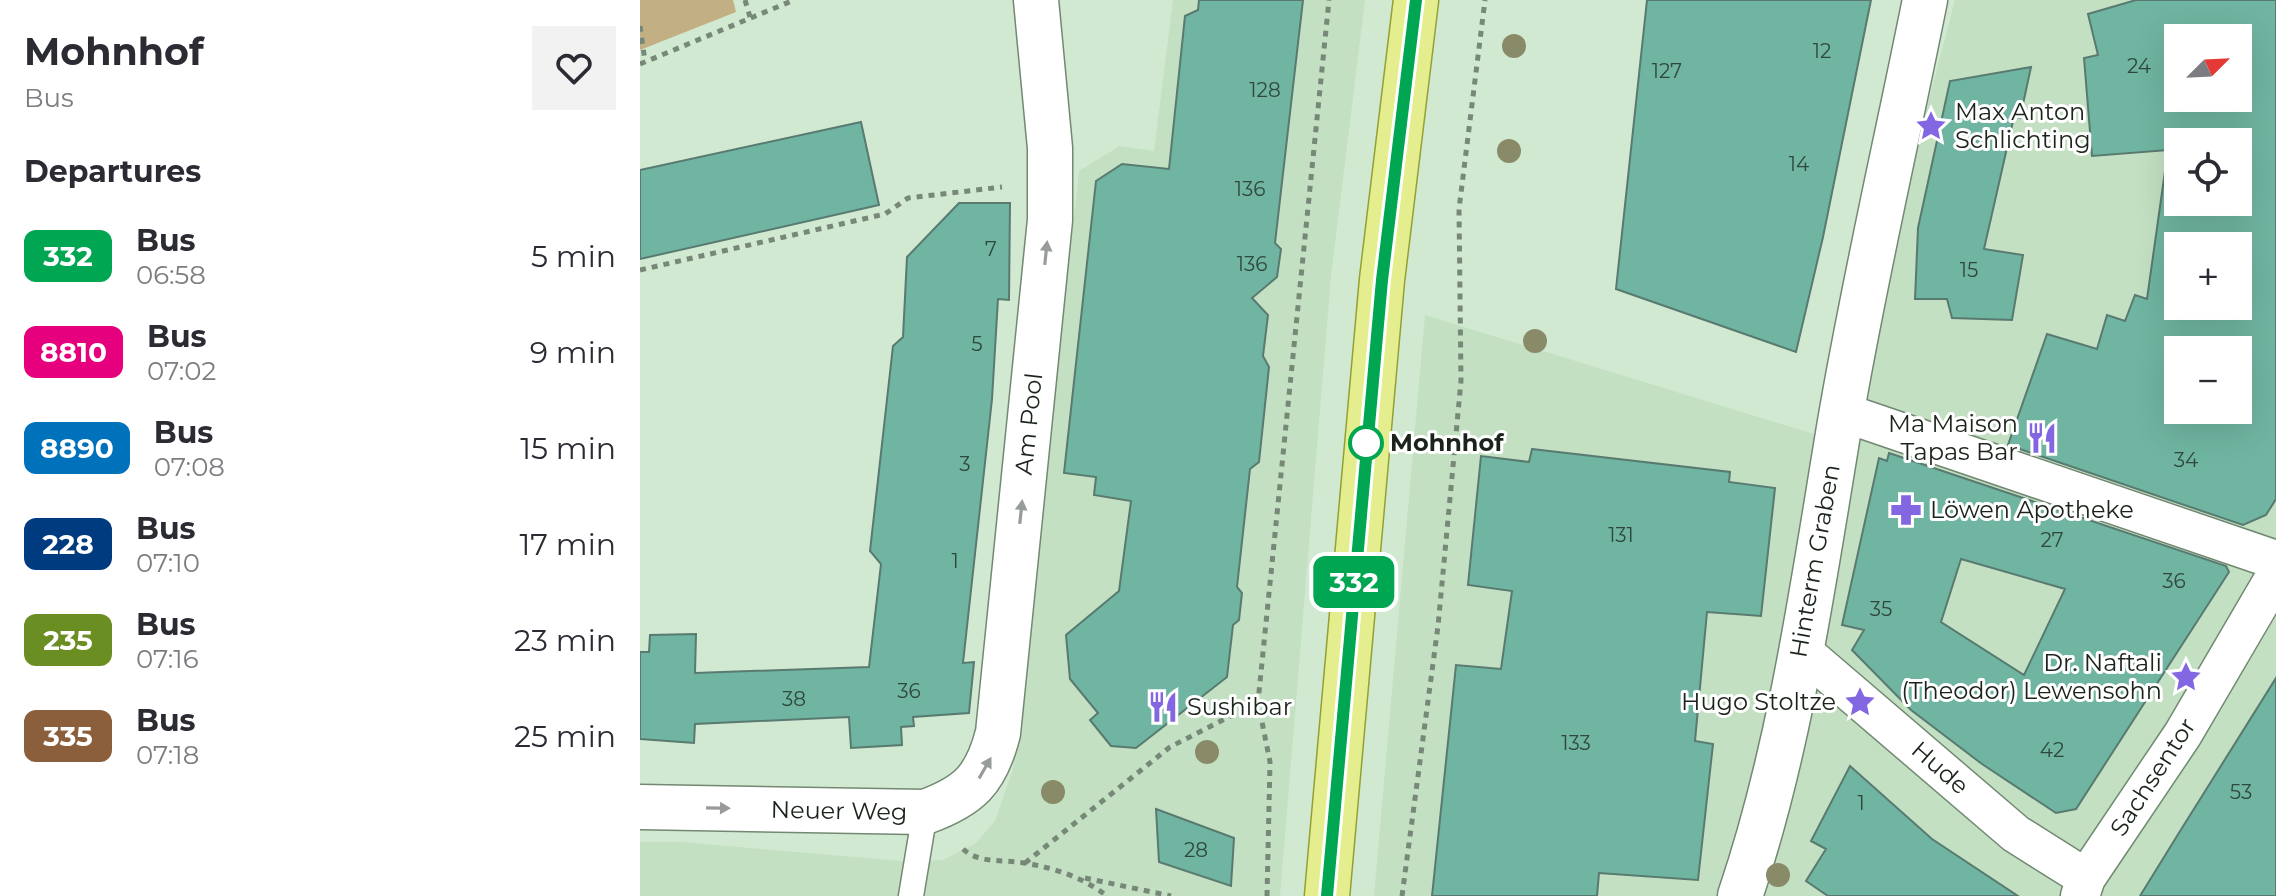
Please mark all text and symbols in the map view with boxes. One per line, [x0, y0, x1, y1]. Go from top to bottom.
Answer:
north arrow [2164, 24, 2252, 112]
map controls [2164, 24, 2252, 424]
button: heart [532, 26, 616, 110]
text: Mohnhof [24, 28, 204, 75]
house number: 12 [1813, 39, 1831, 63]
house number: 24 [2127, 54, 2151, 78]
house number: 127 [1652, 59, 1682, 83]
house number: 128 [1249, 78, 1281, 102]
text: Bus [24, 82, 74, 114]
place label: Max Anton Schlichting [1955, 97, 2091, 154]
place icon: Max Anton Schlichting [1914, 109, 1948, 143]
button: locate [2164, 128, 2252, 216]
house number: 14 [1789, 152, 1809, 176]
text: Departures [24, 153, 201, 190]
house number: 136 [1235, 177, 1265, 201]
text: Bus [136, 222, 196, 259]
button: + [2164, 232, 2252, 320]
house number: 7 [985, 237, 997, 261]
text: 5 min [531, 238, 616, 275]
text: 332 [43, 239, 93, 273]
one-way arrow [1040, 240, 1053, 265]
house number: 136 [1237, 252, 1267, 276]
house number: 15 [1960, 258, 1978, 282]
text: 06:58 [136, 259, 206, 291]
text: Bus [147, 318, 206, 355]
house number: 5 [971, 332, 983, 356]
text: 9 min [530, 334, 616, 371]
text: 8810 [40, 335, 107, 369]
button: − [2164, 336, 2252, 424]
text: 07:02 [147, 355, 216, 387]
street label: Am Pool [1009, 371, 1048, 476]
place label: Ma Maison Tapas Bar [1888, 409, 2018, 466]
text: Bus [154, 414, 213, 451]
restaurant icon: Ma Maison Tapas Bar [2025, 421, 2059, 455]
marker: Mohnhof [1349, 426, 1383, 460]
place label: Mohnhof [1390, 428, 1505, 457]
text: 15 min [520, 430, 616, 467]
text: 8890 [40, 431, 114, 465]
house number: 34 [2174, 448, 2198, 472]
text: 07:08 [154, 451, 225, 483]
house number: 3 [959, 452, 971, 476]
street label: Hinterm Graben [1783, 462, 1846, 660]
pharmacy icon: Löwen Apotheke [1889, 493, 1923, 527]
place label: Löwen Apotheke [1930, 495, 2134, 524]
one-way arrow [1014, 499, 1027, 524]
text: Bus [136, 510, 196, 547]
house number: 131 [1608, 523, 1634, 547]
text: 17 min [519, 526, 616, 563]
text: 228 [42, 527, 94, 561]
house number: 27 [2040, 528, 2064, 552]
text: 07:10 [136, 547, 200, 579]
house number: 1 [951, 549, 959, 573]
line badge: 332 [1308, 556, 1400, 608]
text: 332 [1329, 565, 1379, 599]
house number: 36 [2162, 569, 2186, 593]
house number: 35 [1870, 597, 1892, 621]
text: Bus [136, 606, 196, 643]
text: 23 min [514, 622, 616, 659]
text: 235 [43, 623, 93, 657]
text: 07:16 [136, 643, 199, 675]
place label: Dr. Naftali (Theodor) Lewensohn [1901, 648, 2162, 705]
place icon: Dr. Naftali (Theodor) Lewensohn [2169, 660, 2203, 694]
house number: 36 [897, 679, 921, 703]
place icon: Hugo Stoltze [1843, 685, 1877, 719]
house number: 38 [782, 687, 806, 711]
place label: Hugo Stoltze [1681, 687, 1836, 716]
restaurant icon: Sushibar [1146, 690, 1180, 724]
place label: Sushibar [1187, 692, 1292, 721]
text: Bus [136, 702, 196, 739]
street label: Sachsentor [2104, 712, 2201, 841]
text: 25 min [514, 718, 616, 755]
text: 335 [43, 719, 93, 753]
house number: 133 [1561, 731, 1591, 755]
street label: Hude [1906, 735, 1975, 800]
house number: 42 [2040, 738, 2064, 762]
text: 07:18 [136, 739, 199, 771]
one-way arrow [978, 757, 992, 779]
house number: 53 [2230, 780, 2252, 804]
house number: 1 [1857, 791, 1865, 815]
street label: Neuer Weg [770, 795, 908, 826]
one-way arrow [706, 802, 731, 815]
house number: 28 [1184, 838, 1208, 862]

